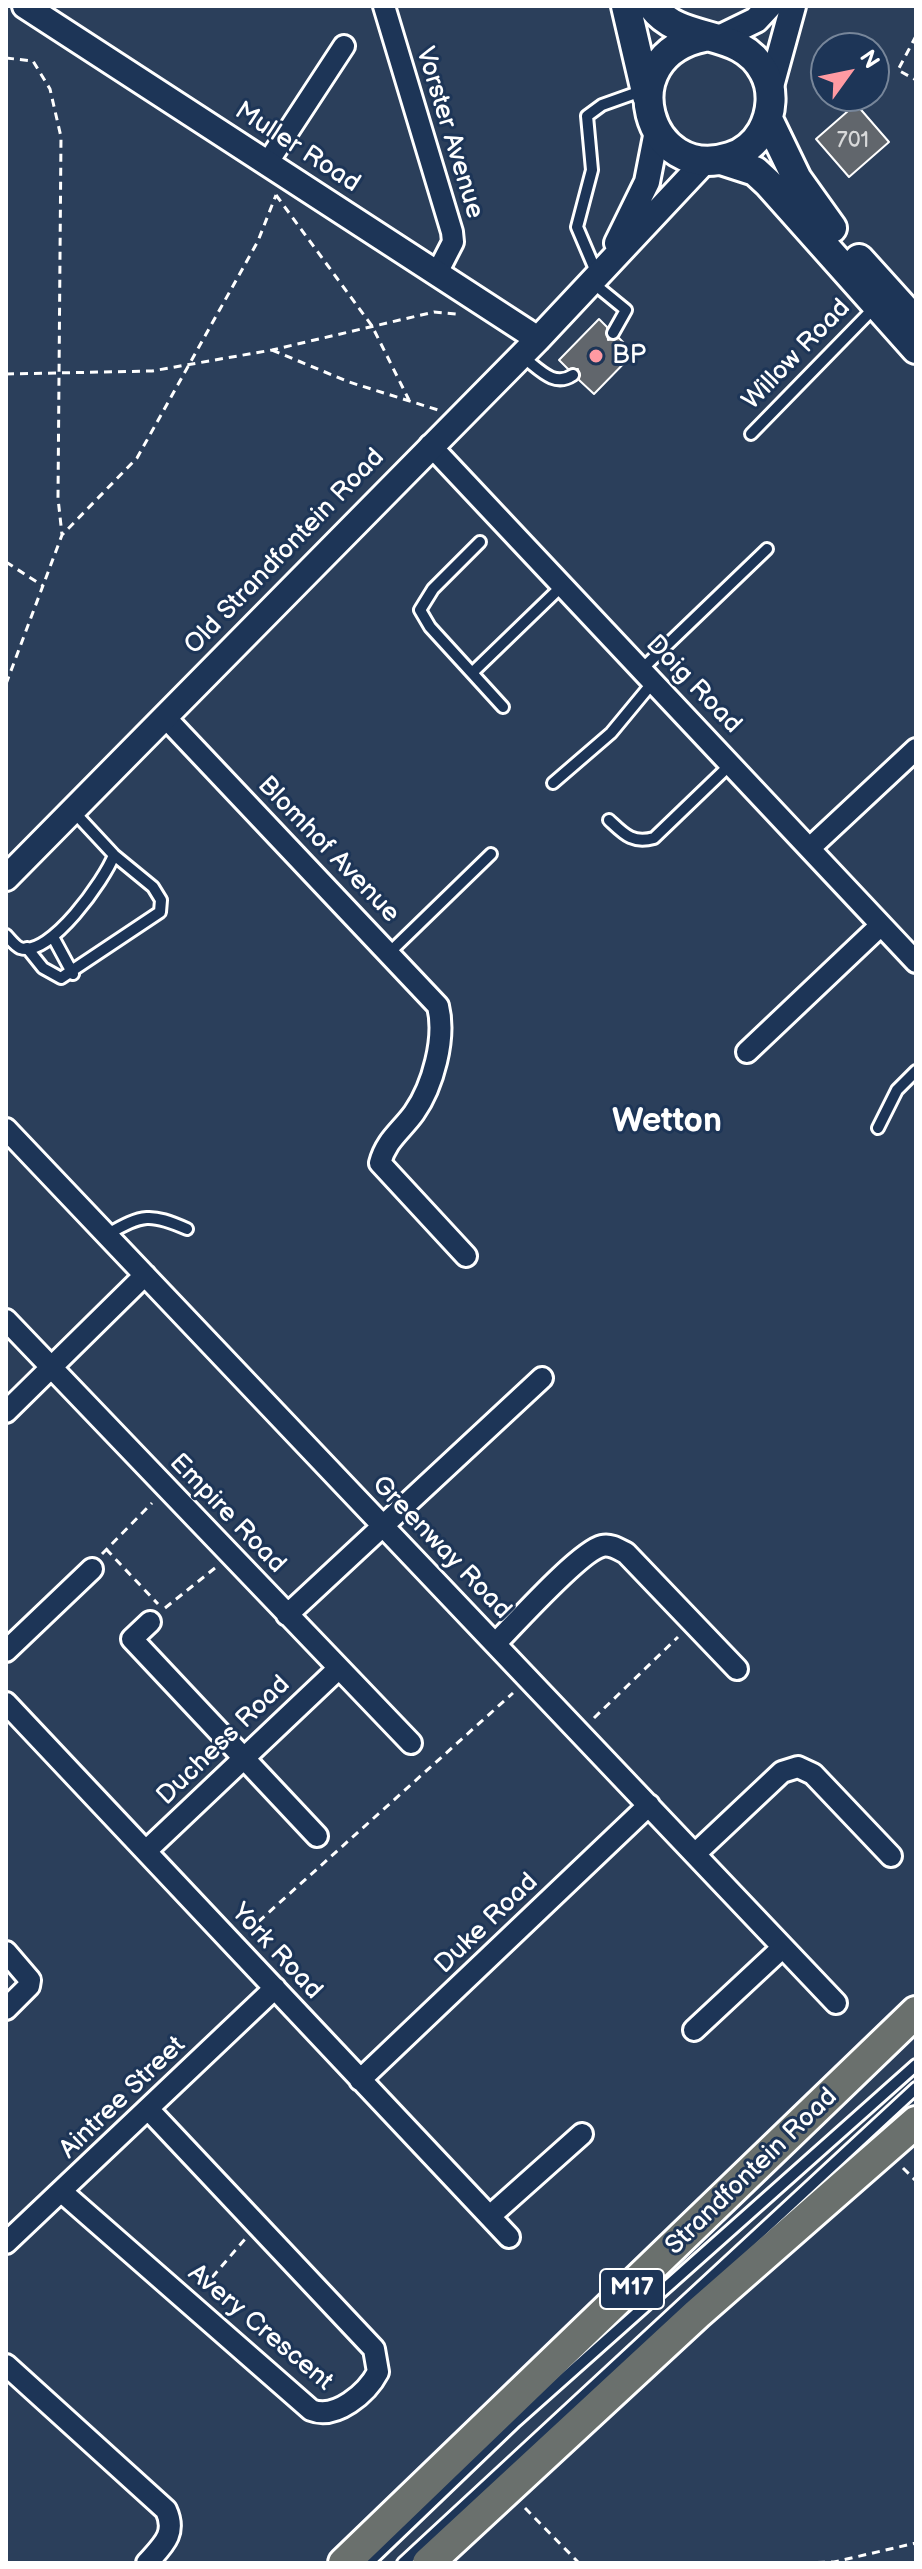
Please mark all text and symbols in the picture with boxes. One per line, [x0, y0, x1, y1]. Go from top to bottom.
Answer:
north arrow [810, 32, 890, 112]
street label: Vorster Avenue [408, 44, 490, 222]
text: N [853, 45, 885, 74]
street label: Muller Road [229, 96, 365, 200]
house number: 701 [837, 128, 869, 154]
street label: Willow Road [736, 293, 858, 417]
place label: BP [612, 340, 646, 372]
marker: BP [587, 347, 605, 365]
street label: Old Strandfontein Road [179, 443, 391, 661]
street label: Doig Road [639, 629, 747, 741]
street label: Blomhof Avenue [250, 770, 406, 930]
district label: Wetton [612, 1102, 722, 1142]
street label: Empire Road [162, 1448, 292, 1580]
street label: Greenway Road [365, 1470, 517, 1626]
street label: Duchess Road [151, 1670, 297, 1812]
street label: Duke Road [429, 1867, 545, 1981]
street label: York Road [224, 1898, 328, 2006]
street label: Aintree Street [54, 2030, 192, 2166]
street label: Strandfontein Road [660, 2082, 844, 2262]
street label: Avery Crescent [181, 2258, 339, 2398]
road number: M17 [600, 2269, 664, 2309]

